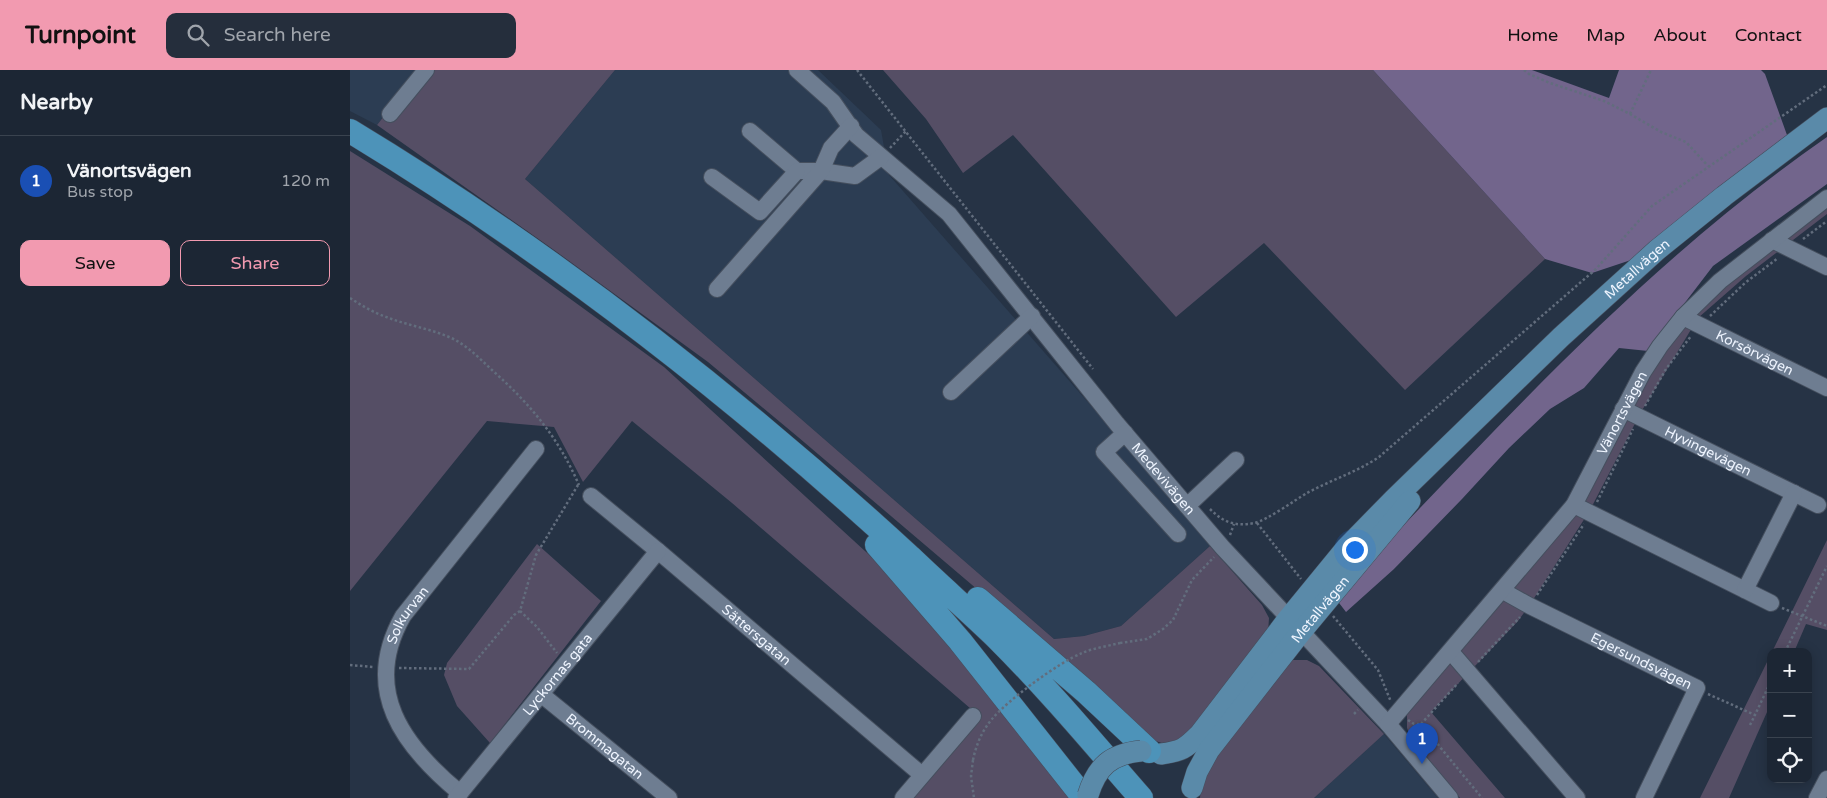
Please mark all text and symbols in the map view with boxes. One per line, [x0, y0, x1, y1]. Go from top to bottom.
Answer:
search box [166, 13, 516, 58]
text: Turnpoint [25, 21, 136, 50]
icon: search [184, 21, 212, 49]
text: Search here [224, 24, 331, 46]
text: Home [1507, 24, 1558, 46]
text: Map [1586, 24, 1625, 46]
text: About [1653, 24, 1707, 46]
text: Contact [1735, 24, 1802, 46]
text: Nearby [20, 90, 93, 115]
text: Vänortsvägen [67, 160, 191, 182]
text: 1 [31, 171, 41, 191]
text: 120 m [281, 171, 330, 191]
text: Bus stop [67, 182, 133, 202]
street label: Metallvägen [1601, 235, 1673, 303]
button: Save [20, 240, 170, 286]
button: Share [180, 240, 330, 286]
street label: Korsörvägen [1713, 327, 1796, 379]
street label: Vänortsvägen [1594, 369, 1651, 458]
street label: Hyvingevägen [1662, 423, 1754, 480]
street label: Medevivägen [1128, 439, 1199, 518]
your location [1342, 537, 1368, 563]
street label: Metallvägen [1288, 573, 1353, 647]
street label: Solkurvan [383, 583, 432, 646]
street label: Sättersgatan [718, 601, 794, 669]
street label: Egersundsvägen [1588, 629, 1695, 693]
street label: Lyckornas gata [519, 630, 596, 719]
map controls [1767, 648, 1812, 783]
button: + [1767, 648, 1812, 693]
button: − [1767, 693, 1812, 738]
street label: Brommagatan [562, 710, 647, 783]
pin: 1 [1406, 723, 1438, 764]
button: locate [1767, 738, 1812, 783]

